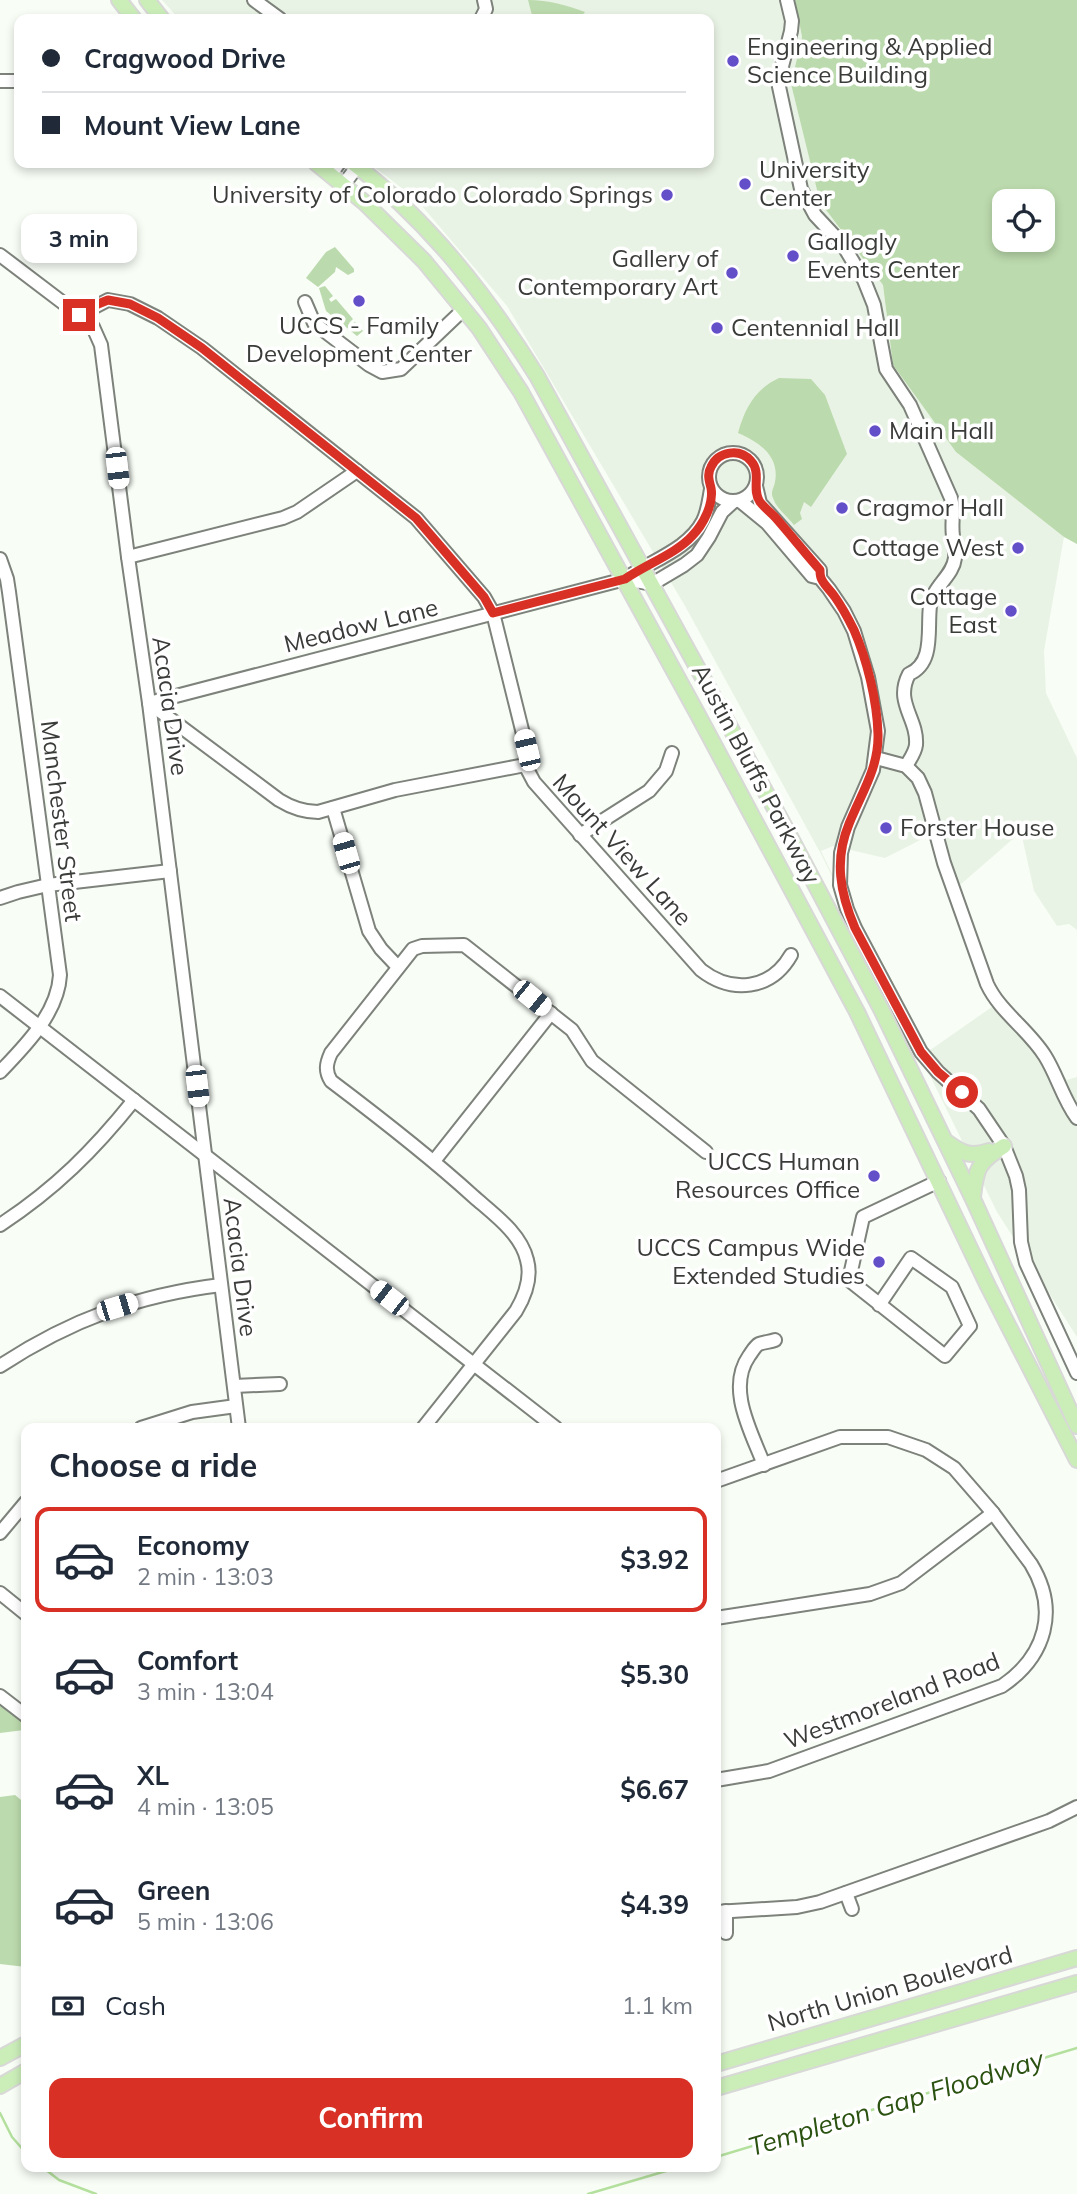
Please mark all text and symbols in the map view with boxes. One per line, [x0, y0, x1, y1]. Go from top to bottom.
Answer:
place label: Engineering & Applied Science Building [747, 31, 992, 89]
text: Cragwood Drive [84, 42, 286, 75]
marker: Engineering & Applied Science Building [725, 53, 741, 69]
text: Mount View Lane [84, 109, 300, 142]
place label: University Center [759, 154, 870, 212]
marker: University Center [737, 176, 753, 192]
place label: University of Colorado Colorado Springs [212, 179, 653, 209]
marker: University of Colorado Colorado Springs [659, 187, 675, 203]
map controls [992, 189, 1055, 252]
button: locate [992, 189, 1055, 252]
callout: 3 min [21, 214, 137, 262]
text: 3 min [49, 224, 109, 253]
place label: Gallogly Events Center [807, 226, 960, 284]
place label: Gallery of Contemporary Art [517, 243, 719, 301]
marker: Gallogly Events Center [785, 248, 801, 264]
marker: Gallery of Contemporary Art [724, 265, 740, 281]
marker: UCCS - Family Development Center [351, 293, 367, 309]
route end [63, 299, 95, 331]
place label: UCCS - Family Development Center [246, 310, 472, 368]
place label: Centennial Hall [731, 312, 899, 342]
marker: Centennial Hall [709, 320, 725, 336]
place label: Main Hall [889, 415, 994, 445]
marker: Main Hall [867, 423, 883, 439]
car [105, 446, 130, 490]
place label: Cragmor Hall [856, 492, 1004, 522]
marker: Cragmor Hall [834, 500, 850, 516]
place label: Cottage West [852, 532, 1004, 562]
marker: Cottage West [1010, 540, 1026, 556]
place label: Cottage East [909, 581, 997, 639]
street label: Meadow Lane [281, 591, 441, 659]
marker: Cottage East [1003, 603, 1019, 619]
street label: Acacia Drive [146, 634, 196, 777]
street label: Austin Bluffs Parkway [686, 658, 828, 889]
street label: Manchester Street [35, 719, 89, 923]
car [513, 727, 542, 773]
street label: Mount View Lane [547, 767, 699, 931]
place label: Forster House [900, 812, 1054, 842]
marker: Forster House [878, 820, 894, 836]
car [331, 830, 362, 876]
car [510, 977, 555, 1019]
car [185, 1064, 210, 1108]
route start [946, 1076, 978, 1108]
place label: UCCS Human Resources Office [675, 1146, 860, 1204]
marker: UCCS Human Resources Office [866, 1168, 882, 1184]
street label: Acacia Drive [218, 1196, 264, 1338]
place label: UCCS Campus Wide Extended Studies [636, 1232, 865, 1290]
marker: UCCS Campus Wide Extended Studies [871, 1254, 887, 1270]
car [366, 1277, 413, 1319]
car [94, 1291, 141, 1323]
text: Choose a ride [49, 1445, 257, 1485]
icon: car [53, 1528, 116, 1591]
text: Economy [137, 1529, 249, 1562]
text: $3.92 [620, 1543, 689, 1576]
text: 2 min · 13:03 [137, 1562, 274, 1591]
icon: car [53, 1643, 116, 1706]
text: Comfort [137, 1644, 238, 1677]
street label: Westmoreland Road [780, 1645, 1004, 1755]
text: $5.30 [620, 1658, 689, 1691]
text: 3 min · 13:04 [137, 1677, 274, 1706]
icon: car [53, 1758, 116, 1821]
text: XL [137, 1759, 169, 1792]
text: $6.67 [620, 1773, 689, 1806]
text: 4 min · 13:05 [137, 1792, 274, 1821]
icon: car [53, 1873, 116, 1936]
text: Green [137, 1874, 210, 1907]
text: $4.39 [620, 1888, 689, 1921]
text: 5 min · 13:06 [137, 1907, 274, 1936]
street label: North Union Boulevard [764, 1939, 1016, 2037]
icon: cash [49, 1987, 87, 2025]
text: Cash [105, 1989, 166, 2022]
text: 1.1 km [622, 1991, 693, 2020]
water label: Templeton Gap Floodway [744, 2041, 1049, 2163]
button: Confirm [49, 2078, 693, 2158]

